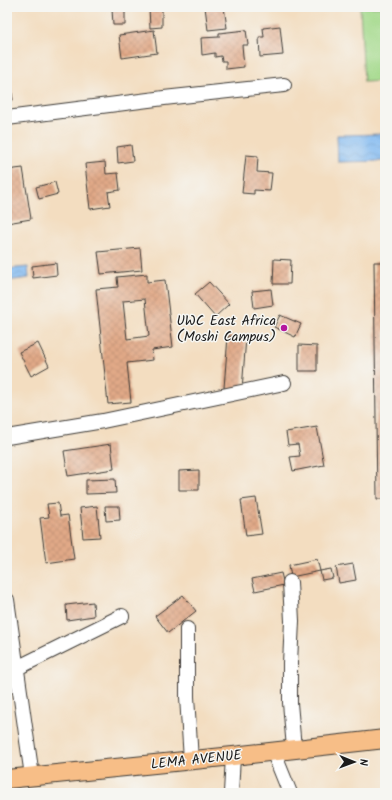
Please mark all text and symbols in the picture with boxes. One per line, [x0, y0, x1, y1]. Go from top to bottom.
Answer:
place label: UWC East Africa (Moshi Campus) [176, 310, 276, 348]
marker: UWC East Africa (Moshi Campus) [279, 323, 289, 333]
north arrow [334, 742, 374, 782]
street label: LEMA AVENUE [150, 744, 243, 776]
text: N [354, 759, 372, 766]

